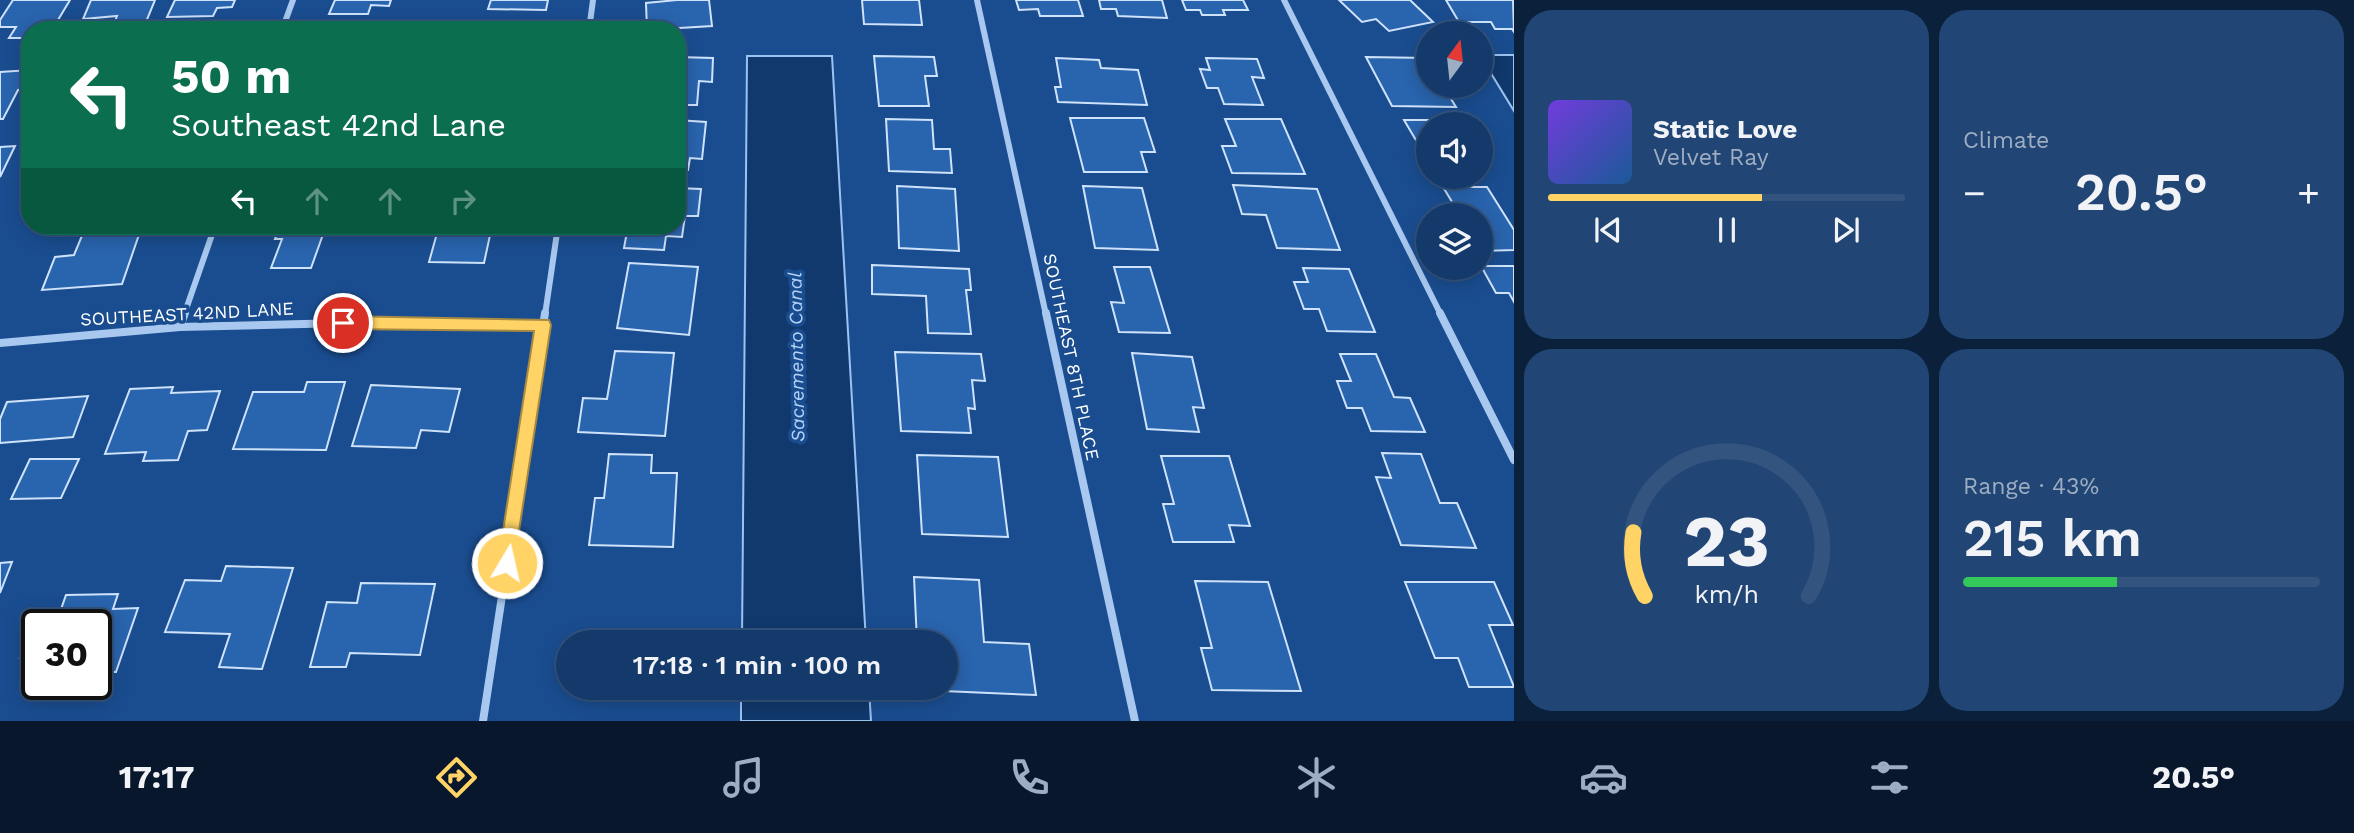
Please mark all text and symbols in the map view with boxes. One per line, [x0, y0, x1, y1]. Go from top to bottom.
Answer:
north arrow [1416, 21, 1493, 98]
map controls [1416, 21, 1493, 280]
text: 50 m [171, 47, 291, 105]
icon: left [56, 49, 147, 140]
text: Southeast 42nd Lane [171, 106, 506, 144]
button: sound [1416, 112, 1493, 189]
text: Static Love [1653, 114, 1797, 144]
text: Climate [1963, 127, 2049, 154]
text: Velvet Ray [1653, 144, 1769, 171]
text: 20.5° [2075, 162, 2208, 223]
text: − [1963, 171, 1986, 215]
text: + [2297, 171, 2320, 215]
icon: left [225, 182, 263, 220]
icon: ahead [298, 182, 336, 220]
icon: ahead [371, 182, 409, 220]
icon: right [444, 182, 482, 220]
button: layers [1416, 203, 1493, 280]
icon: previous [1589, 211, 1627, 249]
icon: pause [1708, 211, 1746, 249]
icon: next [1827, 211, 1865, 249]
street label: SOUTHEAST 8TH PLACE [1039, 252, 1104, 462]
water label: Sacremento Canal [784, 271, 809, 442]
pin [313, 293, 373, 353]
street label: SOUTHEAST 42ND LANE [80, 297, 294, 330]
icon: arrive [324, 304, 362, 342]
text: Range · 43% [1963, 473, 2099, 500]
text: 23 [1683, 498, 1770, 584]
text: 215 km [1963, 508, 2142, 569]
position arrow [470, 526, 544, 600]
text: km/h [1694, 580, 1759, 609]
speed limit sign: 30 [21, 609, 112, 700]
text: 17:18 · 1 min · 100 m [633, 650, 881, 680]
icon: directions [432, 753, 481, 802]
icon: music [719, 753, 768, 802]
icon: phone [1005, 753, 1054, 802]
icon: climate [1292, 753, 1341, 802]
icon: car [1579, 753, 1628, 802]
icon: filters [1865, 753, 1914, 802]
text: 17:17 [119, 758, 194, 796]
text: 20.5° [2152, 758, 2235, 796]

